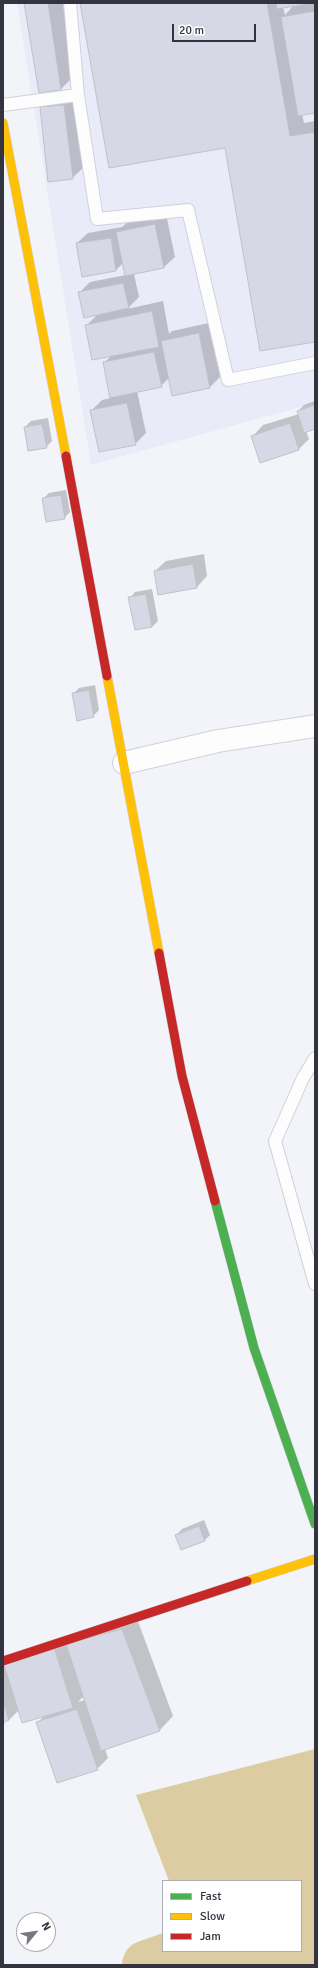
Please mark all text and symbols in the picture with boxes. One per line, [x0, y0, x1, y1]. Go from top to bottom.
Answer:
scale bar [174, 16, 258, 42]
text: 20 m [179, 23, 204, 38]
legend [162, 1880, 302, 1952]
text: Fast [200, 1889, 221, 1904]
text: Slow [200, 1909, 225, 1924]
north arrow [16, 1912, 56, 1952]
text: N [39, 1920, 54, 1933]
text: Jam [200, 1929, 221, 1944]

